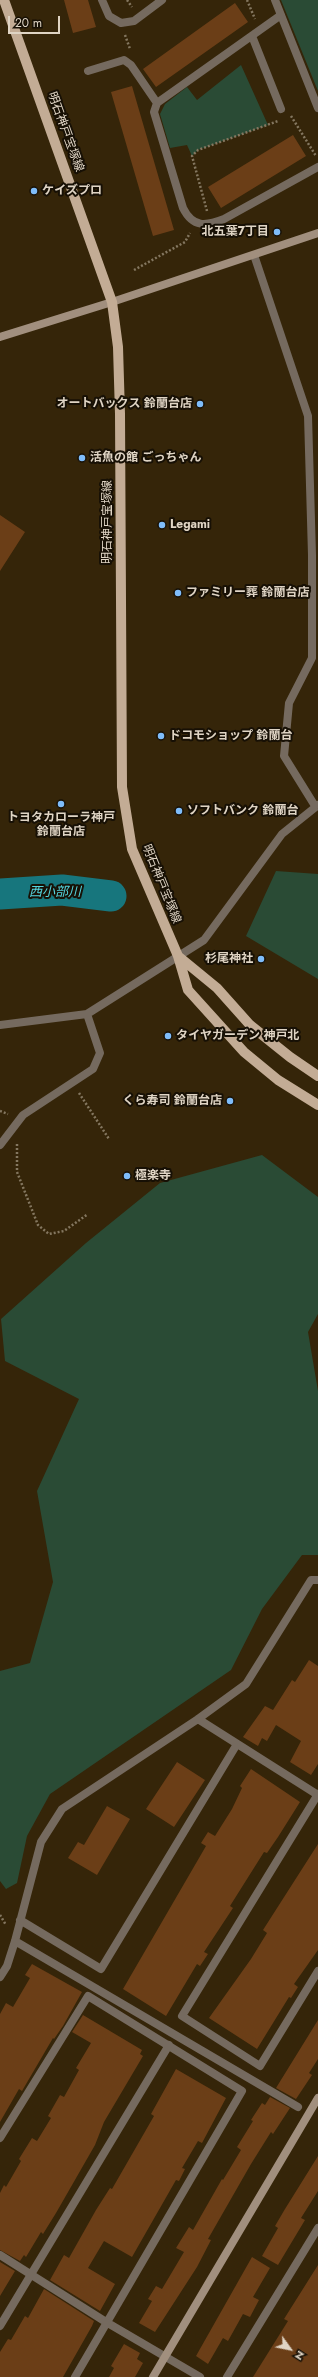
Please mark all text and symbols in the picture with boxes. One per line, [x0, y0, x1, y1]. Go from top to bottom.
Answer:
scale bar [10, 8, 62, 34]
text: 20 m [15, 14, 42, 32]
street label: 明石神戸宝塚線 [44, 90, 86, 174]
place label: ケイズプロ [42, 184, 102, 198]
marker: ケイズプロ [29, 186, 39, 196]
place label: 北五葉7丁目 [202, 225, 269, 239]
marker: 北五葉7丁目 [272, 227, 282, 237]
place label: オートバックス 鈴蘭台店 [56, 397, 192, 411]
marker: オートバックス 鈴蘭台店 [195, 399, 205, 409]
place label: 活魚の館 ごっちゃん [90, 451, 202, 465]
marker: 活魚の館 ごっちゃん [77, 453, 87, 463]
street label: 明石神戸宝塚線 [101, 480, 115, 564]
place label: Legami [170, 518, 210, 532]
marker: Legami [157, 520, 167, 530]
place label: ファミリー葬 鈴蘭台店 [186, 586, 310, 600]
marker: ファミリー葬 鈴蘭台店 [173, 588, 183, 598]
place label: ドコモショップ 鈴蘭台 [169, 729, 293, 743]
marker: ドコモショップ 鈴蘭台 [156, 731, 166, 741]
marker: トヨタカローラ神戸 鈴蘭台店 [56, 799, 66, 809]
place label: ソフトバンク 鈴蘭台 [187, 804, 299, 818]
marker: ソフトバンク 鈴蘭台 [174, 806, 184, 816]
place label: トヨタカローラ神戸 鈴蘭台店 [7, 811, 115, 839]
street label: 明石神戸宝塚線 [139, 842, 183, 926]
water label: 西小部川 [29, 885, 81, 901]
place label: 杉尾神社 [205, 952, 253, 966]
marker: 杉尾神社 [256, 954, 266, 964]
place label: タイヤガーデン 神戸北 [176, 1029, 300, 1043]
marker: タイヤガーデン 神戸北 [163, 1031, 173, 1041]
place label: くら寿司 鈴蘭台店 [122, 1094, 222, 1108]
marker: くら寿司 鈴蘭台店 [225, 1096, 235, 1106]
place label: 極楽寺 [135, 1169, 171, 1183]
marker: 極楽寺 [122, 1171, 132, 1181]
north arrow [270, 2329, 310, 2369]
text: N [291, 2348, 309, 2364]

